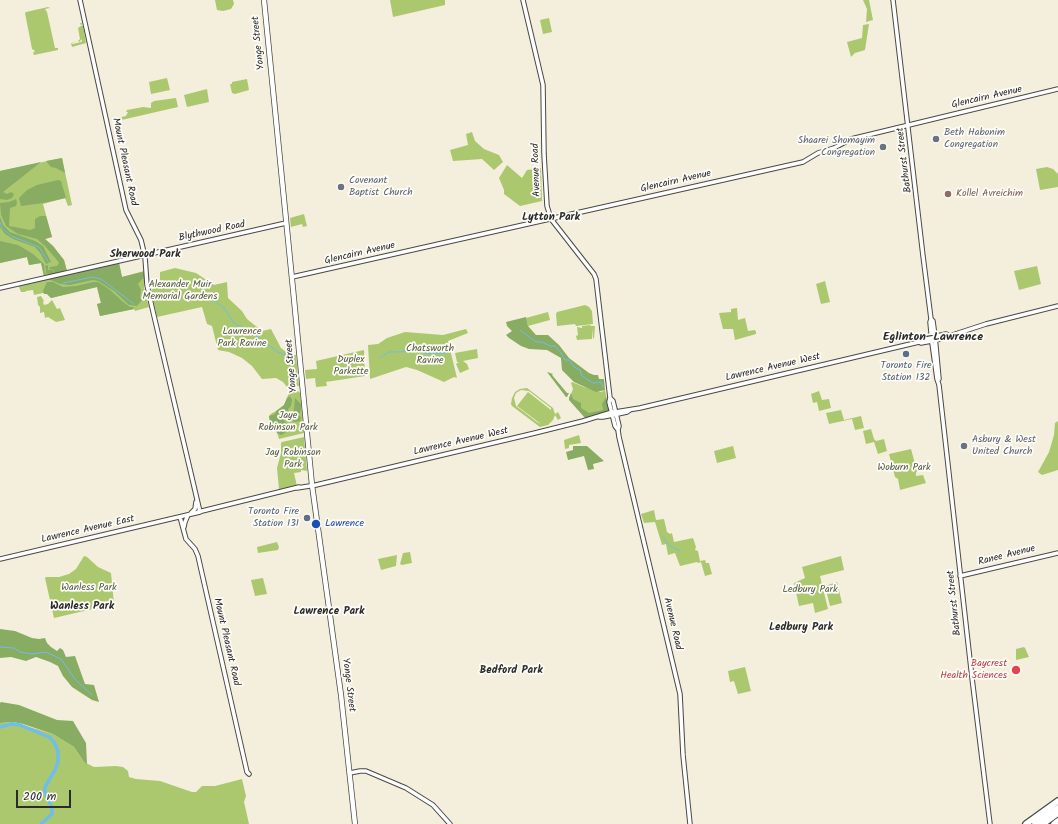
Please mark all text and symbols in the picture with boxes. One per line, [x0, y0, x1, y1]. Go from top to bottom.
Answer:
street label: Yonge Street [250, 15, 268, 71]
street label: Glencairn Avenue [951, 84, 1023, 112]
street label: Mount Pleasant Road [109, 117, 139, 207]
street label: Bathurst Street [895, 127, 915, 193]
place label: Beth Habonim Congregation [944, 127, 1005, 150]
marker: Beth Habonim Congregation [931, 134, 941, 144]
place label: Shaarei Shomayim Congregation [798, 135, 875, 158]
marker: Shaarei Shomayim Congregation [878, 142, 888, 152]
street label: Avenue Road [530, 143, 544, 197]
street label: Glencairn Avenue [640, 168, 712, 196]
place label: Covenant Baptist Church [349, 175, 413, 198]
marker: Covenant Baptist Church [336, 182, 346, 192]
place label: Kollel Avreichim [956, 188, 1023, 200]
marker: Kollel Avreichim [943, 189, 953, 199]
district label: Lytton Park [522, 211, 580, 225]
street label: Blythwood Road [178, 219, 246, 245]
street label: Glencairn Avenue [324, 240, 396, 268]
district label: Sherwood Park [110, 248, 180, 262]
park label: Alexander Muir Memorial Gardens [143, 279, 217, 302]
park label: Lawrence Park Ravine [217, 326, 267, 350]
district label: Eglinton–Lawrence [883, 331, 983, 345]
street label: Yonge Street [284, 338, 300, 394]
park label: Chatsworth Ravine [406, 343, 454, 366]
marker: Toronto Fire Station 132 [901, 349, 911, 359]
street label: Lawrence Avenue West [724, 351, 822, 385]
park label: Duplex Parkette [334, 354, 368, 378]
place label: Toronto Fire Station 132 [881, 360, 931, 384]
park label: Jaye Robinson Park [258, 410, 318, 434]
street label: Lawrence Avenue West [412, 425, 510, 459]
place label: Asbury & West United Church [972, 434, 1036, 458]
marker: Asbury & West United Church [959, 441, 969, 451]
park label: Jay Robinson Park [265, 447, 321, 470]
park label: Woburn Park [877, 462, 931, 474]
place label: Toronto Fire Station 131 [248, 506, 299, 530]
street label: Lawrence Avenue East [40, 513, 136, 547]
marker: Toronto Fire Station 131 [302, 513, 312, 523]
marker: Lawrence [310, 518, 322, 530]
place label: Lawrence [325, 518, 364, 530]
street label: Ranee Avenue [977, 543, 1037, 569]
street label: Bathurst Street [946, 570, 964, 636]
park label: Wanless Park [61, 582, 117, 594]
park label: Ledbury Park [782, 584, 838, 596]
street label: Mount Pleasant Road [210, 597, 242, 687]
street label: Avenue Road [660, 597, 684, 651]
district label: Wanless Park [50, 600, 114, 614]
district label: Lawrence Park [294, 605, 364, 619]
district label: Ledbury Park [769, 621, 833, 635]
street label: Yonge Street [339, 657, 357, 713]
place label: Baycrest Health Sciences [940, 658, 1007, 682]
district label: Bedford Park [479, 664, 543, 678]
marker: Baycrest Health Sciences [1010, 664, 1022, 676]
scale bar [18, 782, 73, 808]
text: 200 m [23, 787, 56, 806]

